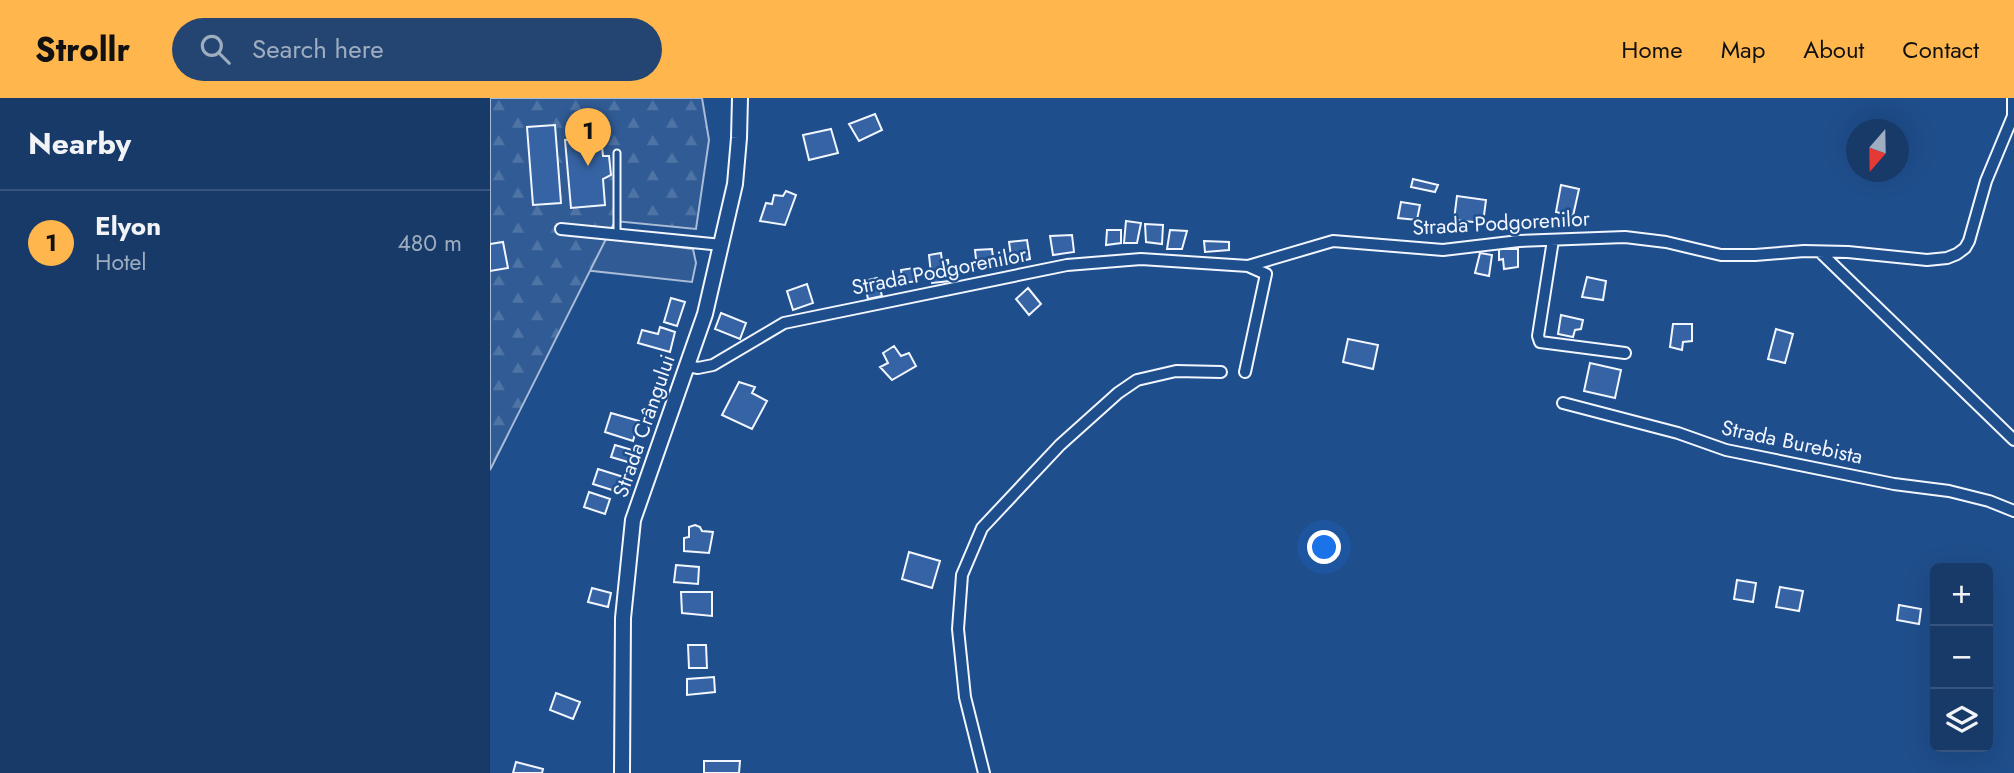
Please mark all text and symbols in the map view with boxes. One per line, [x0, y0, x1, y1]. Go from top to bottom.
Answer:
search box [172, 18, 662, 81]
text: Strollr [35, 26, 130, 73]
icon: search [196, 30, 234, 68]
text: Search here [252, 30, 384, 68]
text: Home [1621, 32, 1683, 67]
text: Map [1721, 32, 1765, 67]
text: About [1803, 32, 1864, 67]
text: Contact [1902, 32, 1979, 67]
pin: 1 [565, 108, 611, 166]
north arrow [1846, 119, 1909, 182]
text: Nearby [28, 122, 131, 165]
street label: Strada Podgorenilor [1412, 203, 1591, 243]
text: Elyon [95, 207, 161, 245]
text: 1 [45, 226, 57, 260]
text: 480 m [397, 226, 462, 260]
street label: Strada Podgorenilor [849, 239, 1030, 303]
text: Hotel [95, 245, 147, 279]
street label: Strada Crângului [606, 351, 682, 501]
street label: Strada Burebista [1719, 412, 1865, 472]
your location [1307, 530, 1341, 564]
map controls [1930, 563, 1993, 752]
button: + [1930, 563, 1993, 626]
button: − [1930, 626, 1993, 689]
button: layers [1930, 689, 1993, 752]

